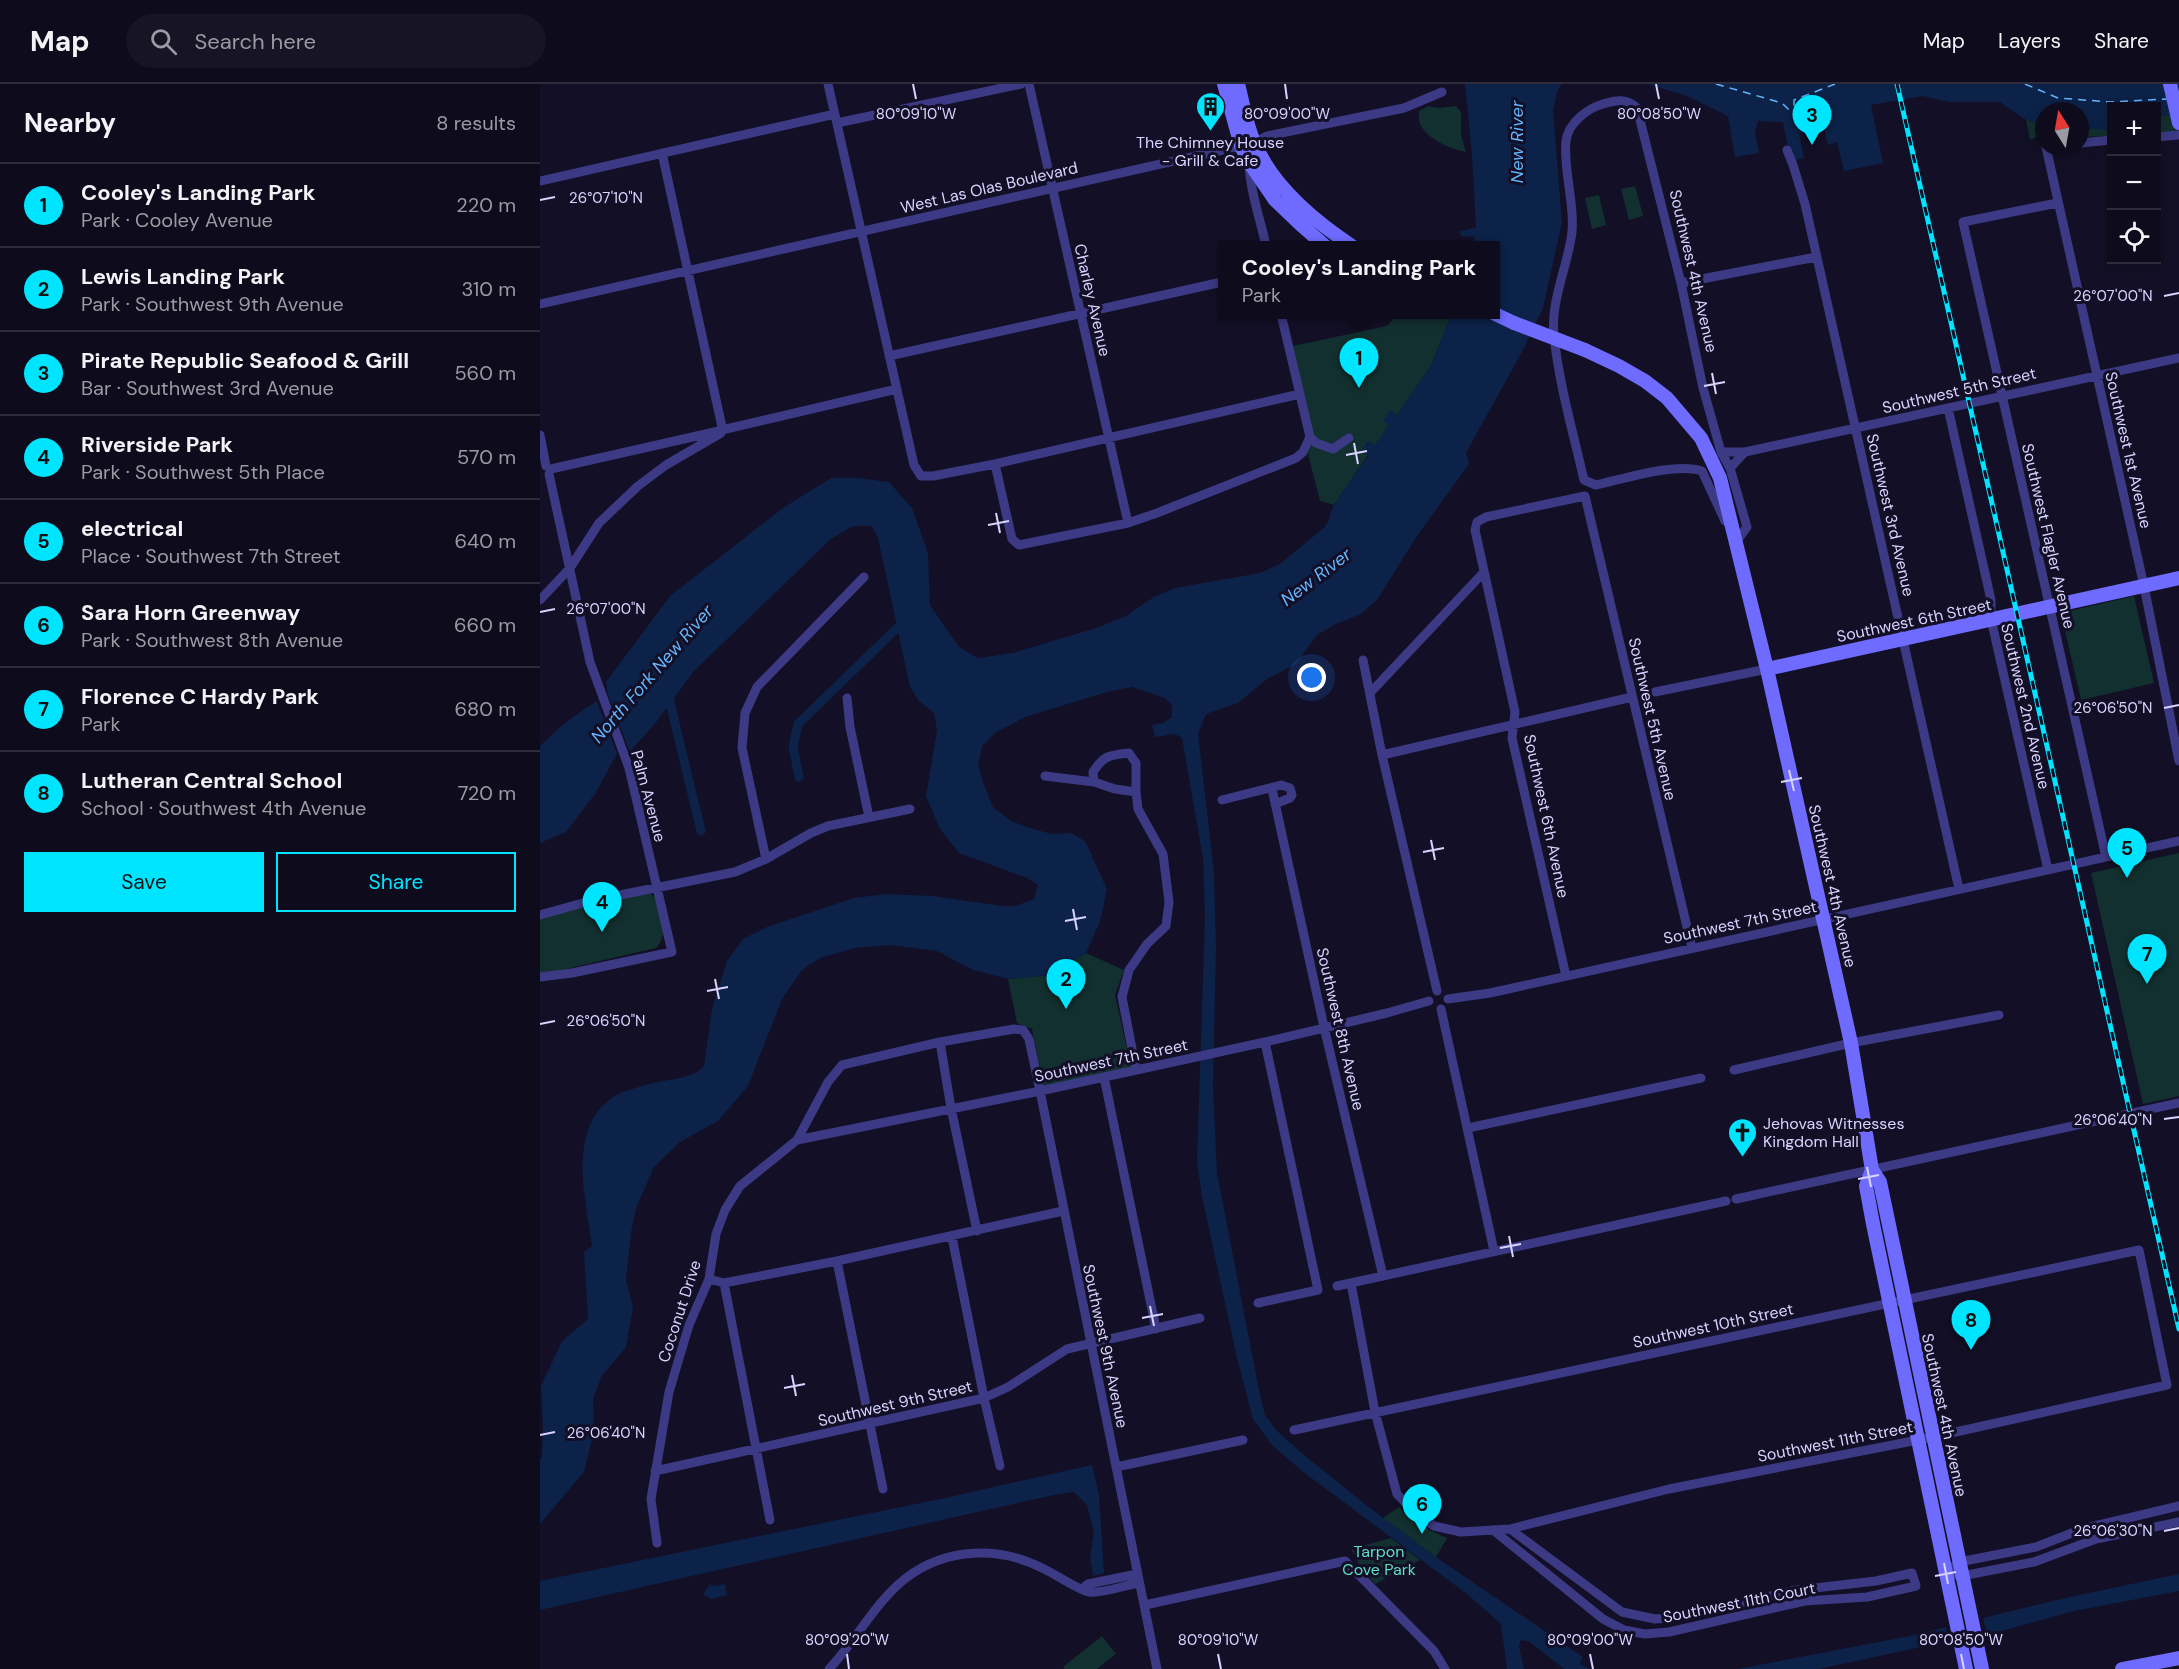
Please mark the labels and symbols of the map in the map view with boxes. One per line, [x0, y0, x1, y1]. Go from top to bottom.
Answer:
building icon: The Chimney House - Grill & Cafe [1194, 91, 1226, 133]
pin: 3 [1792, 95, 1832, 145]
water label: New River [1505, 99, 1529, 183]
north arrow [2035, 102, 2089, 156]
text: 80°09'10"W [876, 104, 957, 124]
text: 80°09'00"W [1244, 104, 1330, 124]
text: 80°08'50"W [1617, 104, 1702, 124]
place label: The Chimney House - Grill & Cafe [1136, 132, 1284, 171]
street label: West Las Olas Boulevard [898, 157, 1080, 218]
text: 26°07'10"N [569, 188, 643, 208]
street label: Southwest 4th Avenue [1665, 188, 1722, 355]
street label: Charley Avenue [1069, 242, 1116, 359]
text: 26°07'00"N [2073, 286, 2153, 306]
pin: 1 [1340, 338, 1378, 388]
street label: Southwest 5th Street [1880, 363, 2038, 418]
street label: Southwest 1st Avenue [2100, 370, 2157, 531]
street label: Southwest 3rd Avenue [1862, 432, 1919, 599]
street label: Southwest Flagler Avenue [2017, 441, 2080, 631]
water label: New River [1276, 542, 1357, 611]
street label: Southwest 6th Street [1835, 594, 1993, 647]
text: 26°07'00"N [566, 599, 646, 619]
water label: North Fork New River [585, 599, 720, 748]
street label: Southwest 2nd Avenue [1996, 621, 2055, 791]
street label: Southwest 5th Avenue [1624, 636, 1681, 803]
your location [1297, 663, 1326, 692]
text: 26°06'50"N [2074, 698, 2152, 718]
street label: Southwest 6th Avenue [1519, 732, 1574, 900]
street label: Palm Avenue [626, 748, 671, 844]
street label: Southwest 4th Avenue [1804, 803, 1861, 970]
pin: 5 [2108, 828, 2146, 878]
pin: 4 [582, 882, 622, 932]
street label: Southwest 7th Street [1662, 896, 1819, 949]
pin: 7 [2128, 934, 2166, 984]
street label: Southwest 8th Avenue [1312, 946, 1369, 1113]
pin: 2 [1046, 960, 1086, 1009]
text: 26°06'50"N [567, 1011, 645, 1031]
street label: Southwest 7th Street [1033, 1034, 1190, 1087]
text: 26°06'40"N [2074, 1110, 2152, 1130]
place label: Jehovas Witnesses Kingdom Hall [1763, 1113, 1904, 1152]
church icon: Jehovas Witnesses Kingdom Hall [1726, 1116, 1758, 1158]
street label: Coconut Drive [653, 1257, 706, 1365]
street label: Southwest 9th Avenue [1078, 1262, 1133, 1430]
street label: Southwest 10th Street [1631, 1298, 1795, 1353]
pin: 8 [1952, 1300, 1990, 1350]
street label: Southwest 4th Avenue [1917, 1332, 1972, 1499]
street label: Southwest 9th Street [816, 1376, 974, 1431]
street label: Southwest 11th Street [1756, 1416, 1914, 1467]
text: 26°06'40"N [567, 1423, 645, 1443]
pin: 6 [1402, 1484, 1442, 1534]
text: 26°06'30"N [2073, 1521, 2153, 1541]
park label: Tarpon Cove Park [1342, 1541, 1416, 1580]
street label: Southwest 11th Court [1661, 1577, 1817, 1628]
text: 80°09'20"W [805, 1630, 890, 1650]
text: 80°09'10"W [1178, 1630, 1259, 1650]
text: 80°09'00"W [1547, 1630, 1633, 1650]
text: 80°08'50"W [1919, 1630, 2004, 1650]

